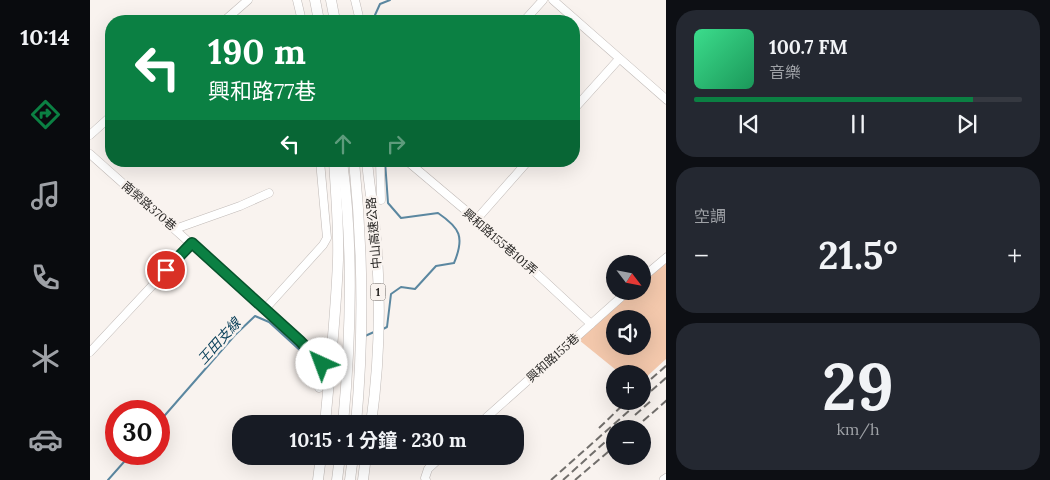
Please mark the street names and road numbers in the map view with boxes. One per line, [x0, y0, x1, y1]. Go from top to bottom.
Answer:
street label: 南榮路370巷 [119, 178, 180, 233]
street label: 中山高速公路 [363, 197, 384, 270]
street label: 興和路155巷101弄 [460, 205, 541, 278]
road number: 1 [370, 284, 386, 300]
street label: 興和路155巷 [523, 330, 582, 385]

